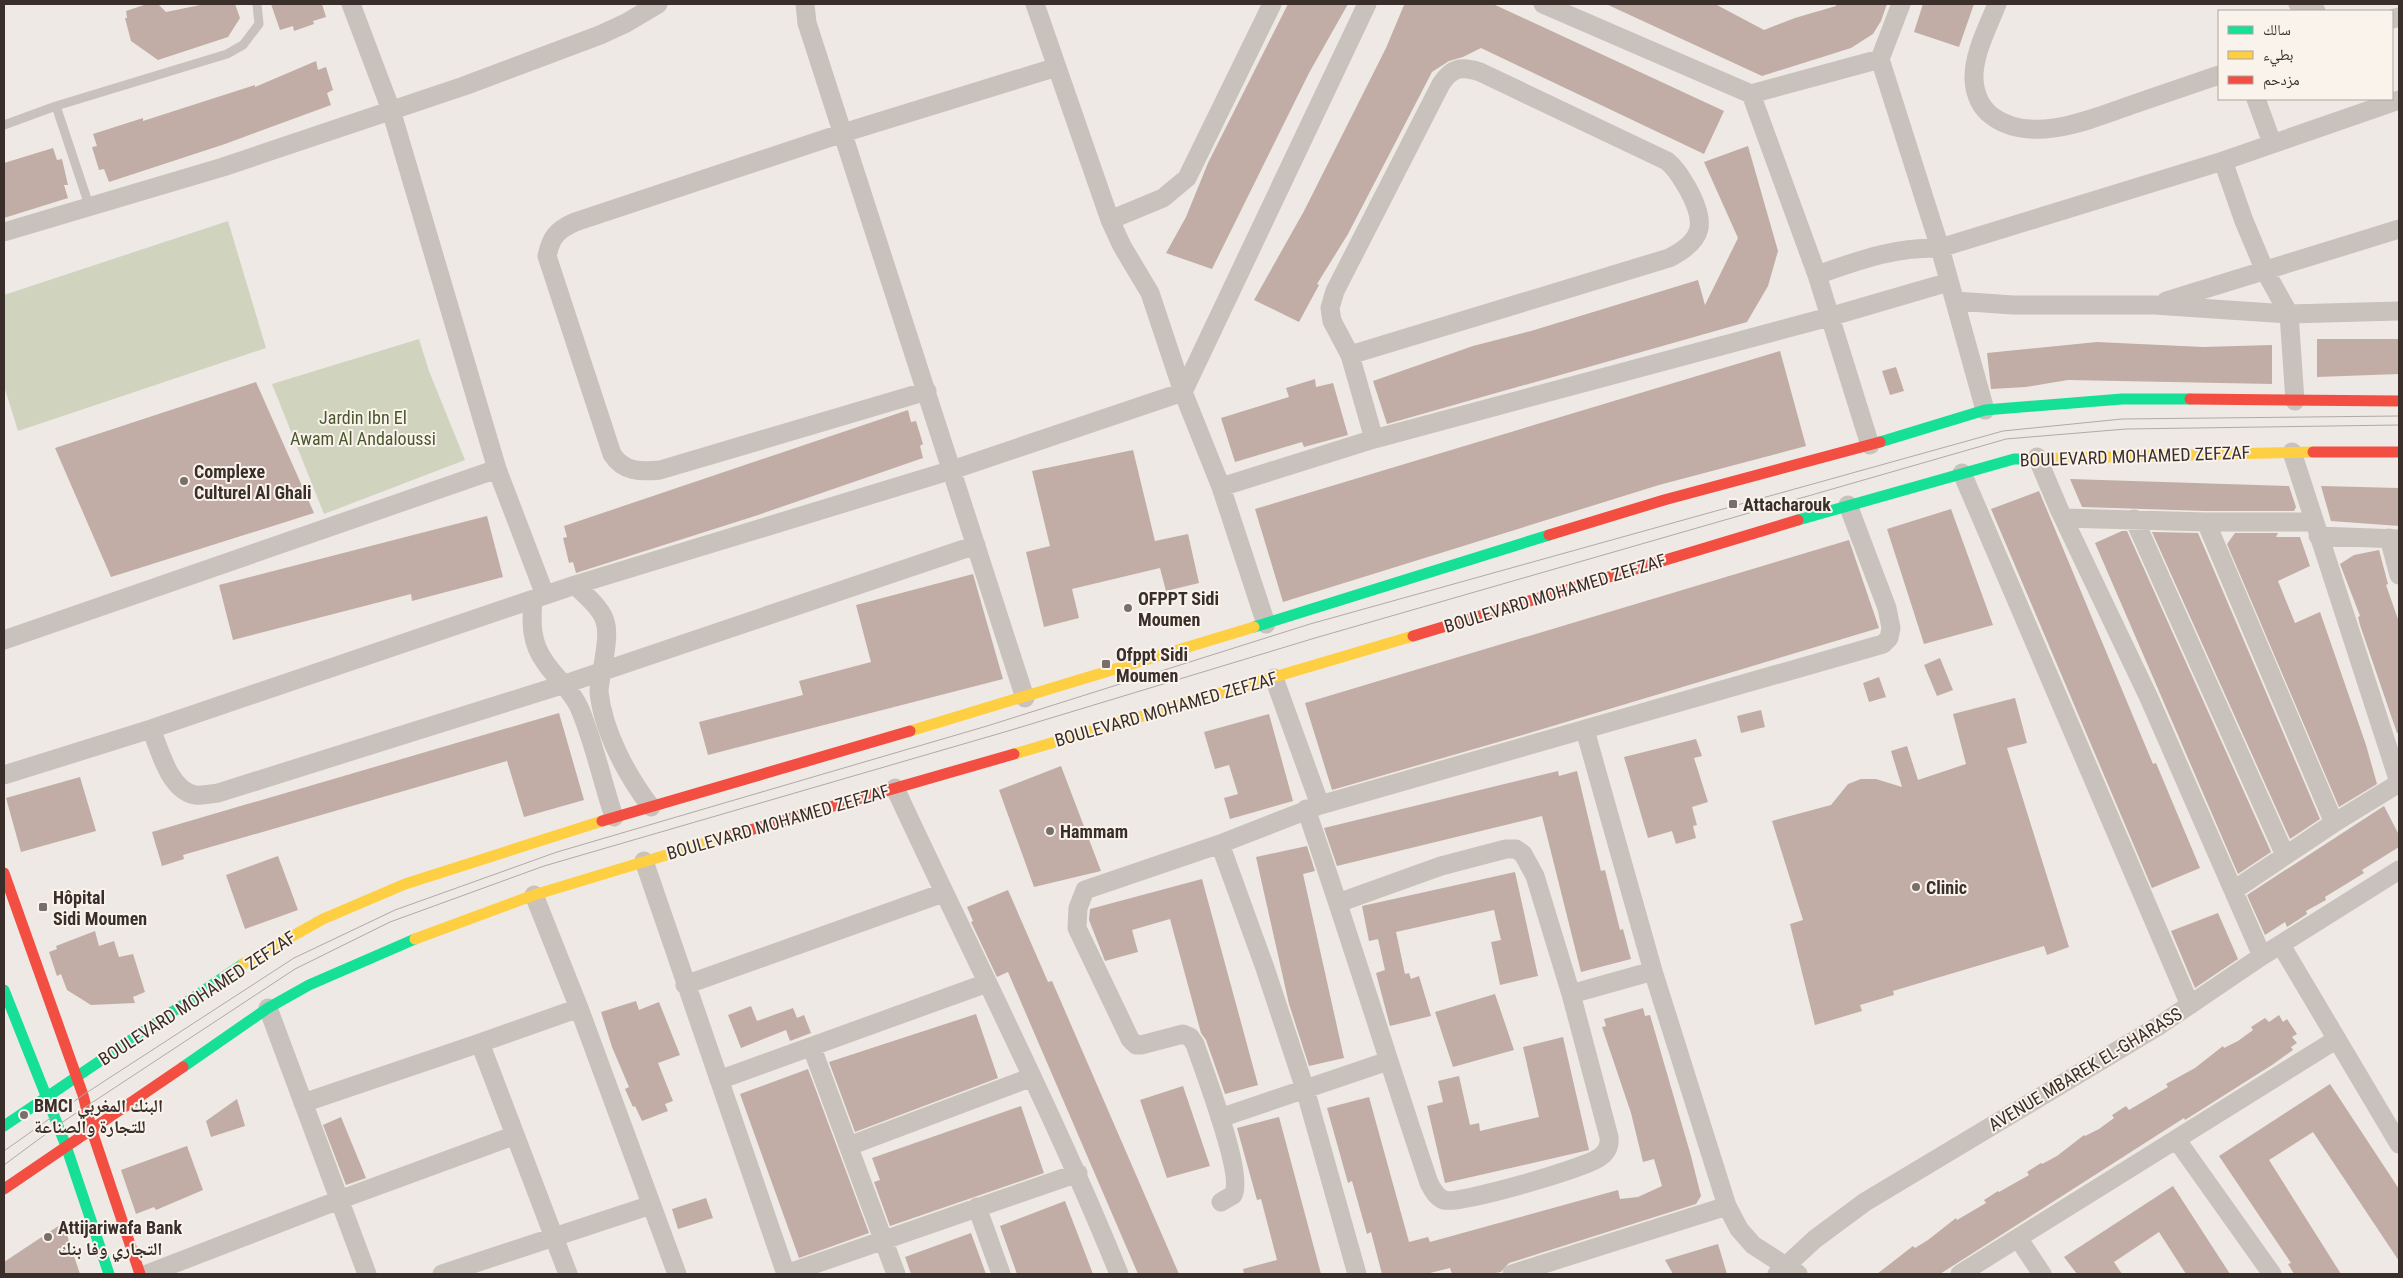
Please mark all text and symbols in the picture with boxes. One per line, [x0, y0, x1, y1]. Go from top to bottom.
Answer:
legend [2218, 10, 2393, 100]
text: سالك [2263, 21, 2291, 39]
text: بطيء [2263, 46, 2293, 67]
text: مزدحم [2263, 71, 2300, 90]
park label: Jardin Ibn El Awam Al Andaloussi [290, 407, 436, 449]
street label: BOULEVARD MOHAMED ZEFZAF [2019, 441, 2251, 471]
place label: Complexe Culturel Al Ghali [194, 461, 311, 503]
marker: Complexe Culturel Al Ghali [178, 475, 190, 487]
place label: Attacharouk [1743, 494, 1831, 515]
marker: Attacharouk [1727, 498, 1739, 510]
street label: BOULEVARD MOHAMED ZEFZAF [1442, 549, 1669, 637]
place label: OFPPT Sidi Moumen [1138, 588, 1219, 630]
marker: OFPPT Sidi Moumen [1122, 602, 1134, 614]
place label: Ofppt Sidi Moumen [1116, 644, 1188, 686]
marker: Ofppt Sidi Moumen [1100, 658, 1112, 670]
street label: BOULEVARD MOHAMED ZEFZAF [1052, 667, 1280, 751]
street label: BOULEVARD MOHAMED ZEFZAF [664, 780, 892, 864]
place label: Hammam [1060, 821, 1128, 842]
marker: Hammam [1044, 825, 1056, 837]
place label: Clinic [1926, 877, 1967, 898]
marker: Clinic [1910, 881, 1922, 893]
place label: Hôpital Sidi Moumen [53, 887, 147, 929]
marker: Hôpital Sidi Moumen [37, 901, 49, 913]
street label: BOULEVARD MOHAMED ZEFZAF [95, 926, 300, 1070]
street label: AVENUE MBAREK EL-GHARASS [1984, 1003, 2186, 1135]
place label: BMCI البنك المغربي للتجارة والصناعة [34, 1095, 163, 1137]
marker: BMCI البنك المغربي للتجارة والصناعة [18, 1109, 30, 1121]
place label: Attijariwafa Bank التجاري وفا بنك [58, 1217, 182, 1263]
marker: Attijariwafa Bank التجاري وفا بنك [42, 1231, 54, 1243]

